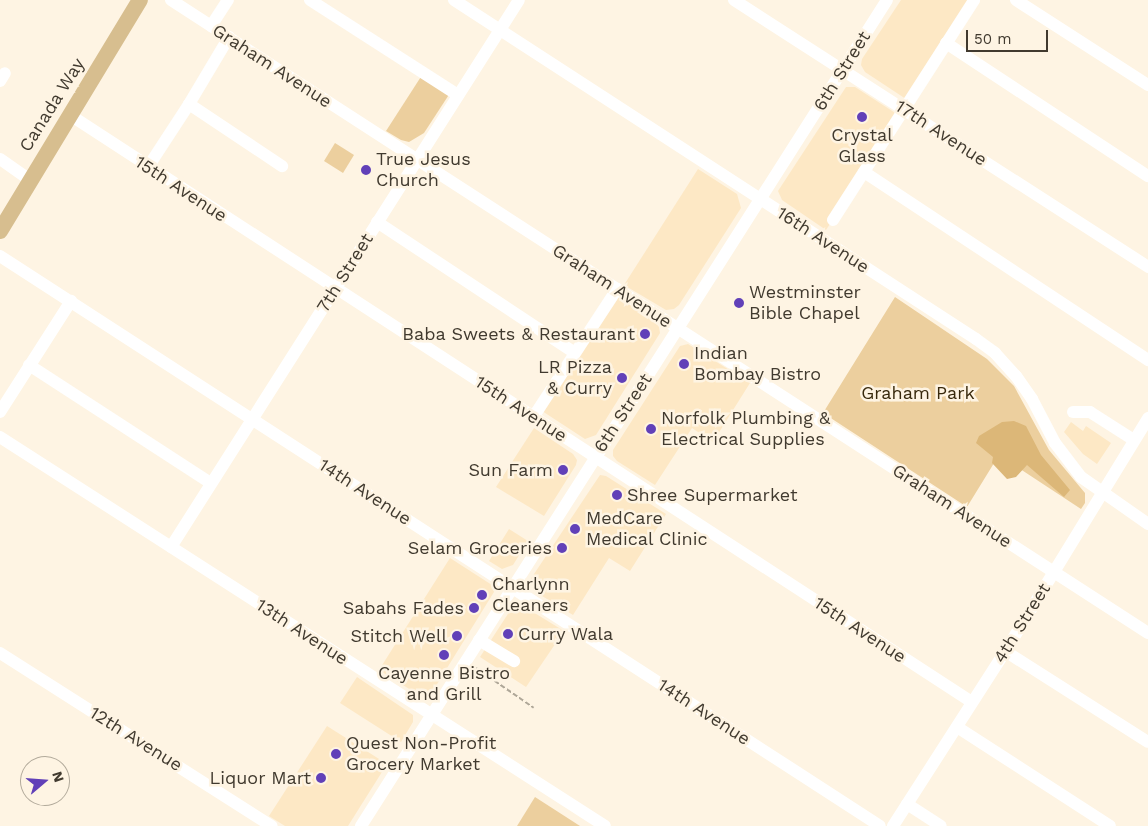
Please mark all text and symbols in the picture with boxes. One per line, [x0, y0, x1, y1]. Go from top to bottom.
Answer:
street label: Graham Avenue [208, 19, 336, 113]
scale bar [968, 20, 1050, 52]
street label: 6th Street [809, 27, 875, 115]
text: 50 m [974, 30, 1011, 48]
street label: Canada Way [14, 54, 90, 156]
street label: 17th Avenue [891, 95, 991, 171]
marker: Crystal Glass [856, 111, 868, 123]
place label: Crystal Glass [831, 125, 893, 168]
place label: True Jesus Church [376, 149, 471, 192]
street label: 15th Avenue [131, 151, 231, 227]
marker: True Jesus Church [360, 164, 372, 176]
street label: 16th Avenue [772, 202, 874, 278]
street label: 7th Street [312, 229, 378, 317]
street label: Graham Avenue [548, 239, 676, 333]
place label: Westminster Bible Chapel [749, 282, 861, 324]
marker: Westminster Bible Chapel [733, 297, 745, 309]
place label: Baba Sweets & Restaurant [402, 323, 635, 345]
marker: Baba Sweets & Restaurant [639, 328, 651, 340]
place label: Indian Bombay Bistro [694, 343, 822, 386]
place label: LR Pizza & Curry [538, 357, 612, 399]
marker: Indian Bombay Bistro [678, 358, 690, 370]
street label: 6th Street [589, 369, 657, 457]
street label: 15th Avenue [471, 371, 571, 447]
marker: LR Pizza & Curry [616, 372, 628, 384]
park label: Graham Park [861, 382, 975, 404]
place label: Norfolk Plumbing & Electrical Supplies [661, 408, 831, 450]
marker: Norfolk Plumbing & Electrical Supplies [645, 423, 657, 435]
street label: 14th Avenue [314, 454, 416, 530]
place label: Sun Farm [468, 459, 553, 481]
street label: Graham Avenue [888, 459, 1016, 553]
marker: Sun Farm [557, 464, 569, 476]
place label: Shree Supermarket [627, 484, 797, 506]
marker: Shree Supermarket [611, 489, 623, 501]
place label: MedCare Medical Clinic [586, 508, 708, 550]
marker: MedCare Medical Clinic [568, 522, 582, 536]
place label: Selam Groceries [408, 537, 552, 559]
marker: Selam Groceries [556, 542, 568, 554]
place label: Charlynn Cleaners [492, 574, 570, 616]
street label: 4th Street [989, 579, 1055, 667]
marker: Charlynn Cleaners [476, 589, 488, 601]
street label: 15th Avenue [810, 592, 910, 668]
street label: 13th Avenue [252, 594, 352, 670]
place label: Sabahs Fades [343, 597, 464, 619]
marker: Sabahs Fades [468, 602, 480, 614]
place label: Curry Wala [518, 623, 614, 645]
place label: Stitch Well [350, 625, 447, 647]
marker: Curry Wala [502, 628, 514, 640]
marker: Stitch Well [451, 630, 463, 642]
marker: Cayenne Bistro and Grill [438, 649, 450, 661]
place label: Cayenne Bistro and Grill [378, 663, 510, 706]
street label: 14th Avenue [653, 674, 755, 750]
street label: 12th Avenue [85, 702, 187, 776]
place label: Quest Non-Profit Grocery Market [346, 733, 496, 776]
marker: Quest Non-Profit Grocery Market [330, 748, 342, 760]
north arrow [20, 756, 70, 806]
place label: Liquor Mart [209, 767, 311, 789]
text: N [49, 769, 68, 784]
marker: Liquor Mart [315, 772, 327, 784]

